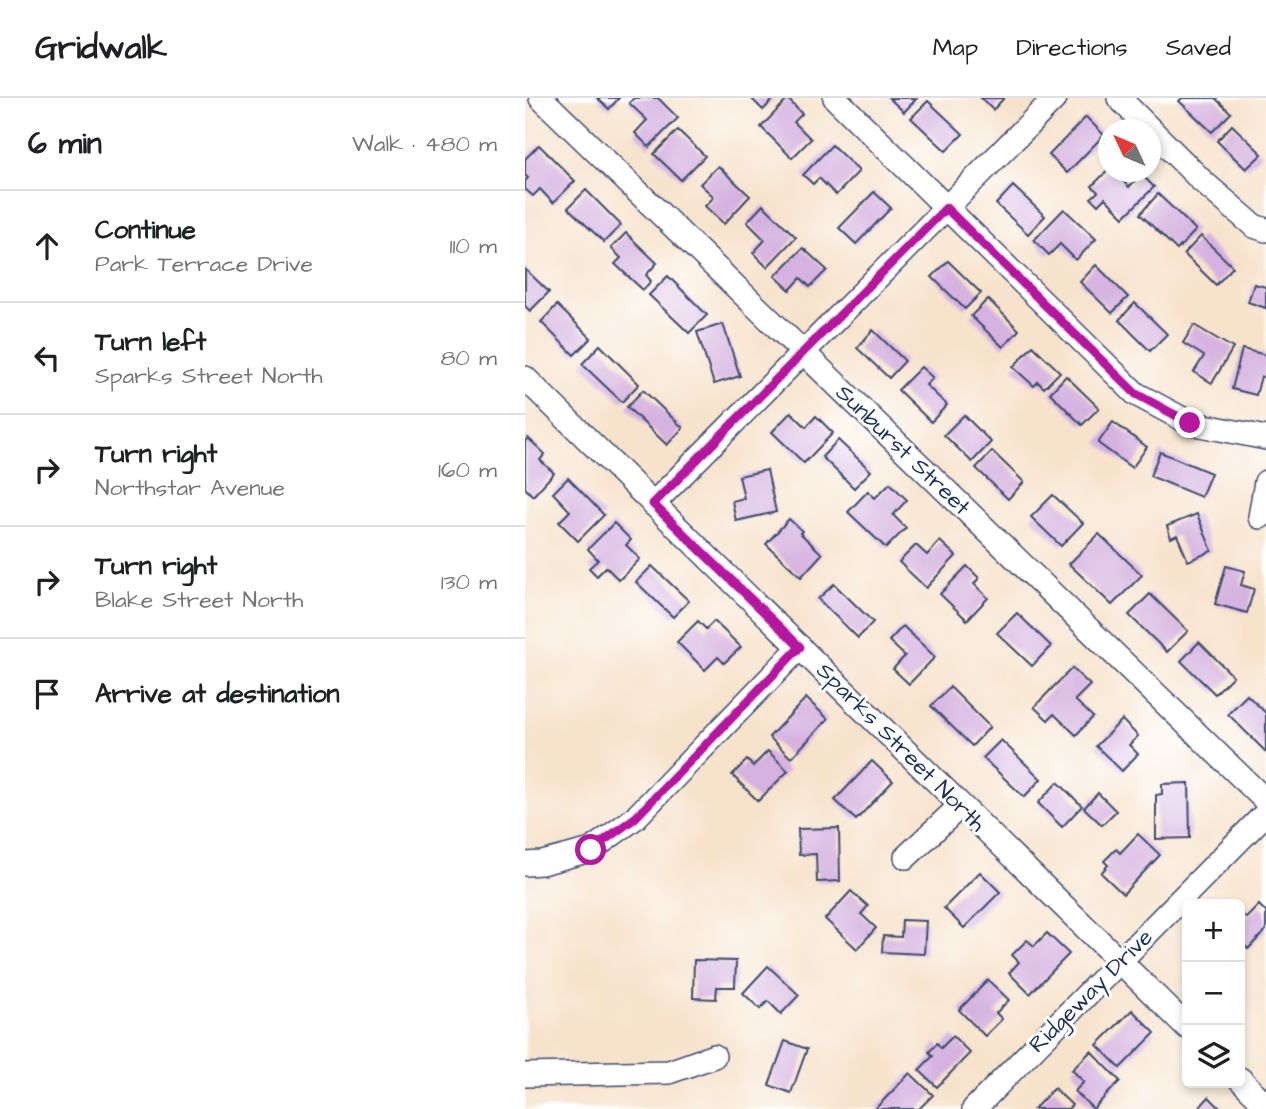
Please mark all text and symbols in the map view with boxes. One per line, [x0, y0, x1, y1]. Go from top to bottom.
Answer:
text: Gridwalk [35, 25, 167, 71]
text: Map [933, 31, 978, 65]
text: Directions [1016, 31, 1128, 65]
text: Saved [1166, 31, 1231, 65]
north arrow [1098, 119, 1161, 182]
text: 6 min [28, 123, 102, 165]
text: Walk · 480 m [352, 128, 497, 160]
text: Continue [95, 212, 196, 248]
icon: ahead [28, 227, 66, 265]
text: 110 m [449, 230, 497, 262]
text: Park Terrace Drive [95, 248, 313, 280]
text: Turn left [95, 324, 206, 360]
icon: left [28, 339, 66, 377]
text: 80 m [440, 342, 497, 374]
text: Sparks Street North [95, 360, 323, 392]
street label: Sunburst Street [828, 377, 978, 523]
route end [1174, 407, 1205, 438]
text: Turn right [95, 436, 217, 472]
icon: right [28, 451, 66, 489]
text: 160 m [438, 454, 497, 486]
text: Northstar Avenue [95, 472, 285, 504]
text: Turn right [95, 548, 217, 584]
icon: right [28, 563, 66, 601]
text: 130 m [441, 566, 497, 598]
text: Blake Street North [95, 584, 303, 616]
street label: Sparks Street North [809, 655, 993, 839]
icon: arrive [28, 675, 66, 713]
text: Arrive at destination [95, 676, 340, 712]
route start [575, 834, 606, 865]
map controls [1182, 899, 1245, 1088]
button: + [1182, 899, 1245, 962]
street label: Ridgeway Drive [1022, 922, 1161, 1061]
button: − [1182, 962, 1245, 1025]
button: layers [1182, 1025, 1245, 1088]

